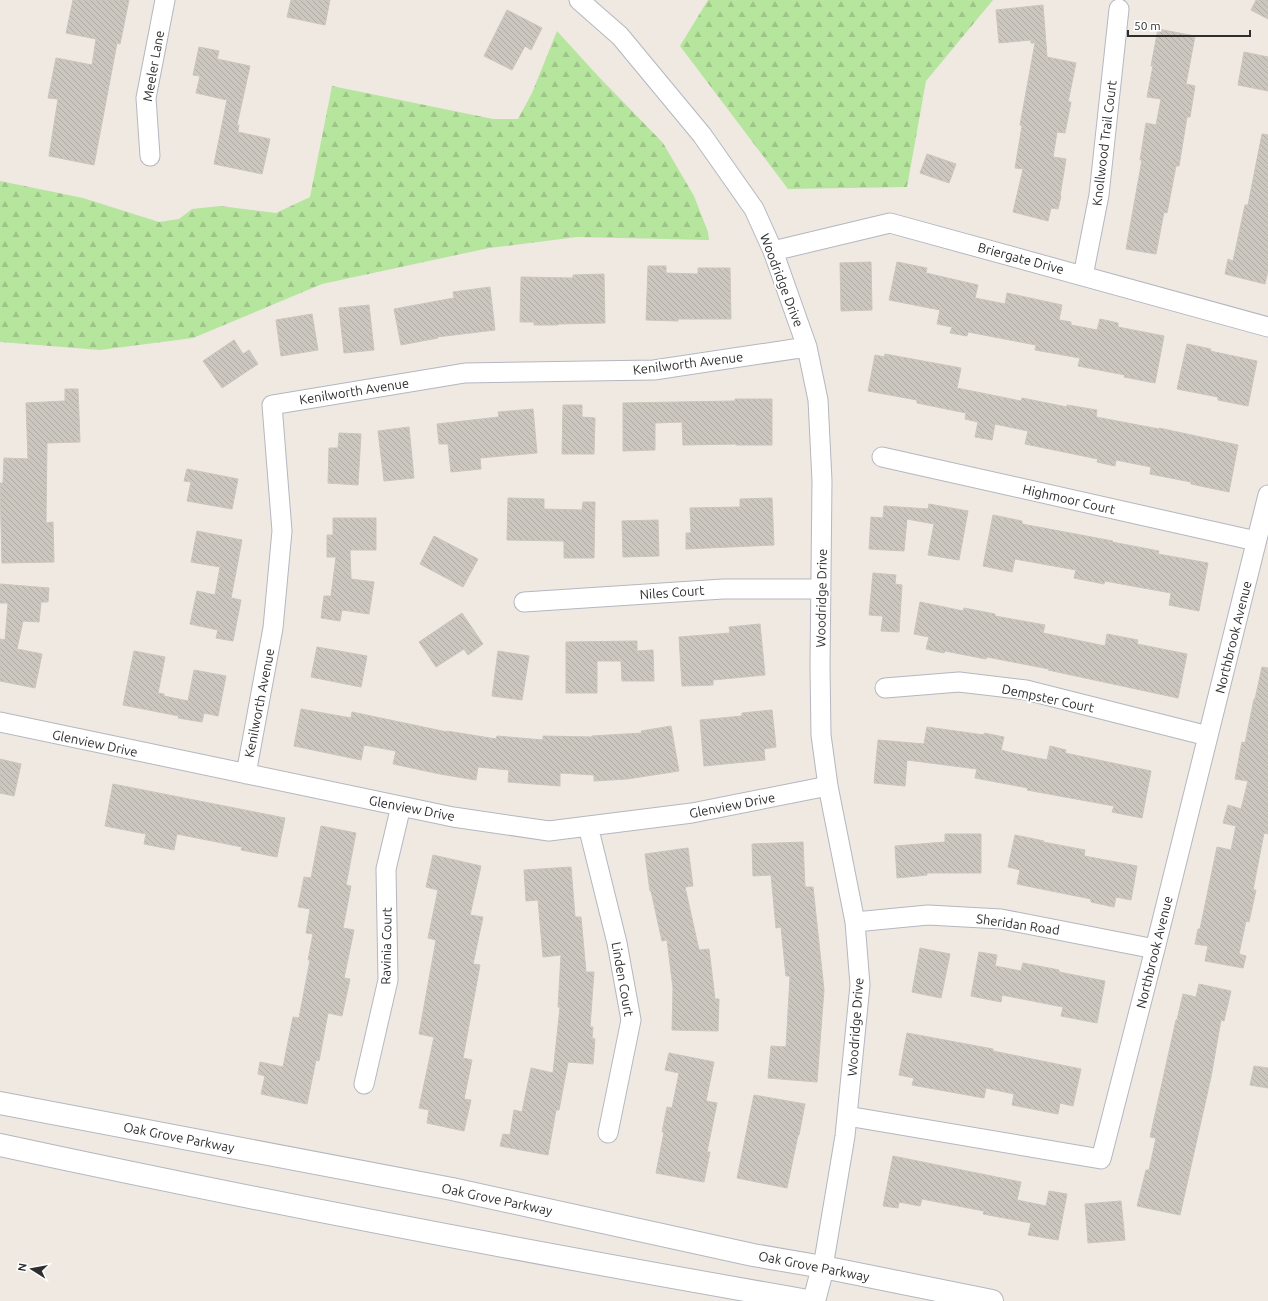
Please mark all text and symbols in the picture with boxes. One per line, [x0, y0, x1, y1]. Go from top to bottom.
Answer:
scale bar [1128, 12, 1250, 38]
text: 50 m [1134, 19, 1161, 32]
street label: Meeler Lane [140, 29, 166, 103]
street label: Knollwood Trail Court [1089, 79, 1119, 207]
street label: Woodridge Drive [758, 231, 806, 329]
street label: Briergate Drive [976, 240, 1066, 276]
street label: Kenilworth Avenue [632, 349, 744, 377]
street label: Kenilworth Avenue [298, 375, 410, 407]
street label: Highmoor Court [1021, 482, 1117, 516]
street label: Woodridge Drive [813, 549, 829, 647]
street label: Northbrook Avenue [1212, 579, 1254, 695]
street label: Niles Court [639, 583, 705, 601]
street label: Kenilworth Avenue [242, 647, 276, 759]
street label: Dempster Court [1001, 681, 1095, 715]
street label: Glenview Drive [51, 727, 139, 759]
street label: Glenview Drive [688, 790, 776, 820]
street label: Glenview Drive [368, 793, 456, 823]
street label: Northbrook Avenue [1133, 894, 1175, 1010]
street label: Ravinia Court [378, 907, 394, 985]
street label: Sheridan Road [975, 911, 1061, 937]
street label: Linden Court [610, 941, 636, 1017]
street label: Woodridge Drive [845, 977, 865, 1077]
street label: Oak Grove Parkway [122, 1119, 236, 1155]
street label: Oak Grove Parkway [440, 1180, 554, 1218]
street label: Oak Grove Parkway [757, 1248, 871, 1284]
north arrow [12, 1249, 52, 1289]
text: N [16, 1262, 29, 1272]

